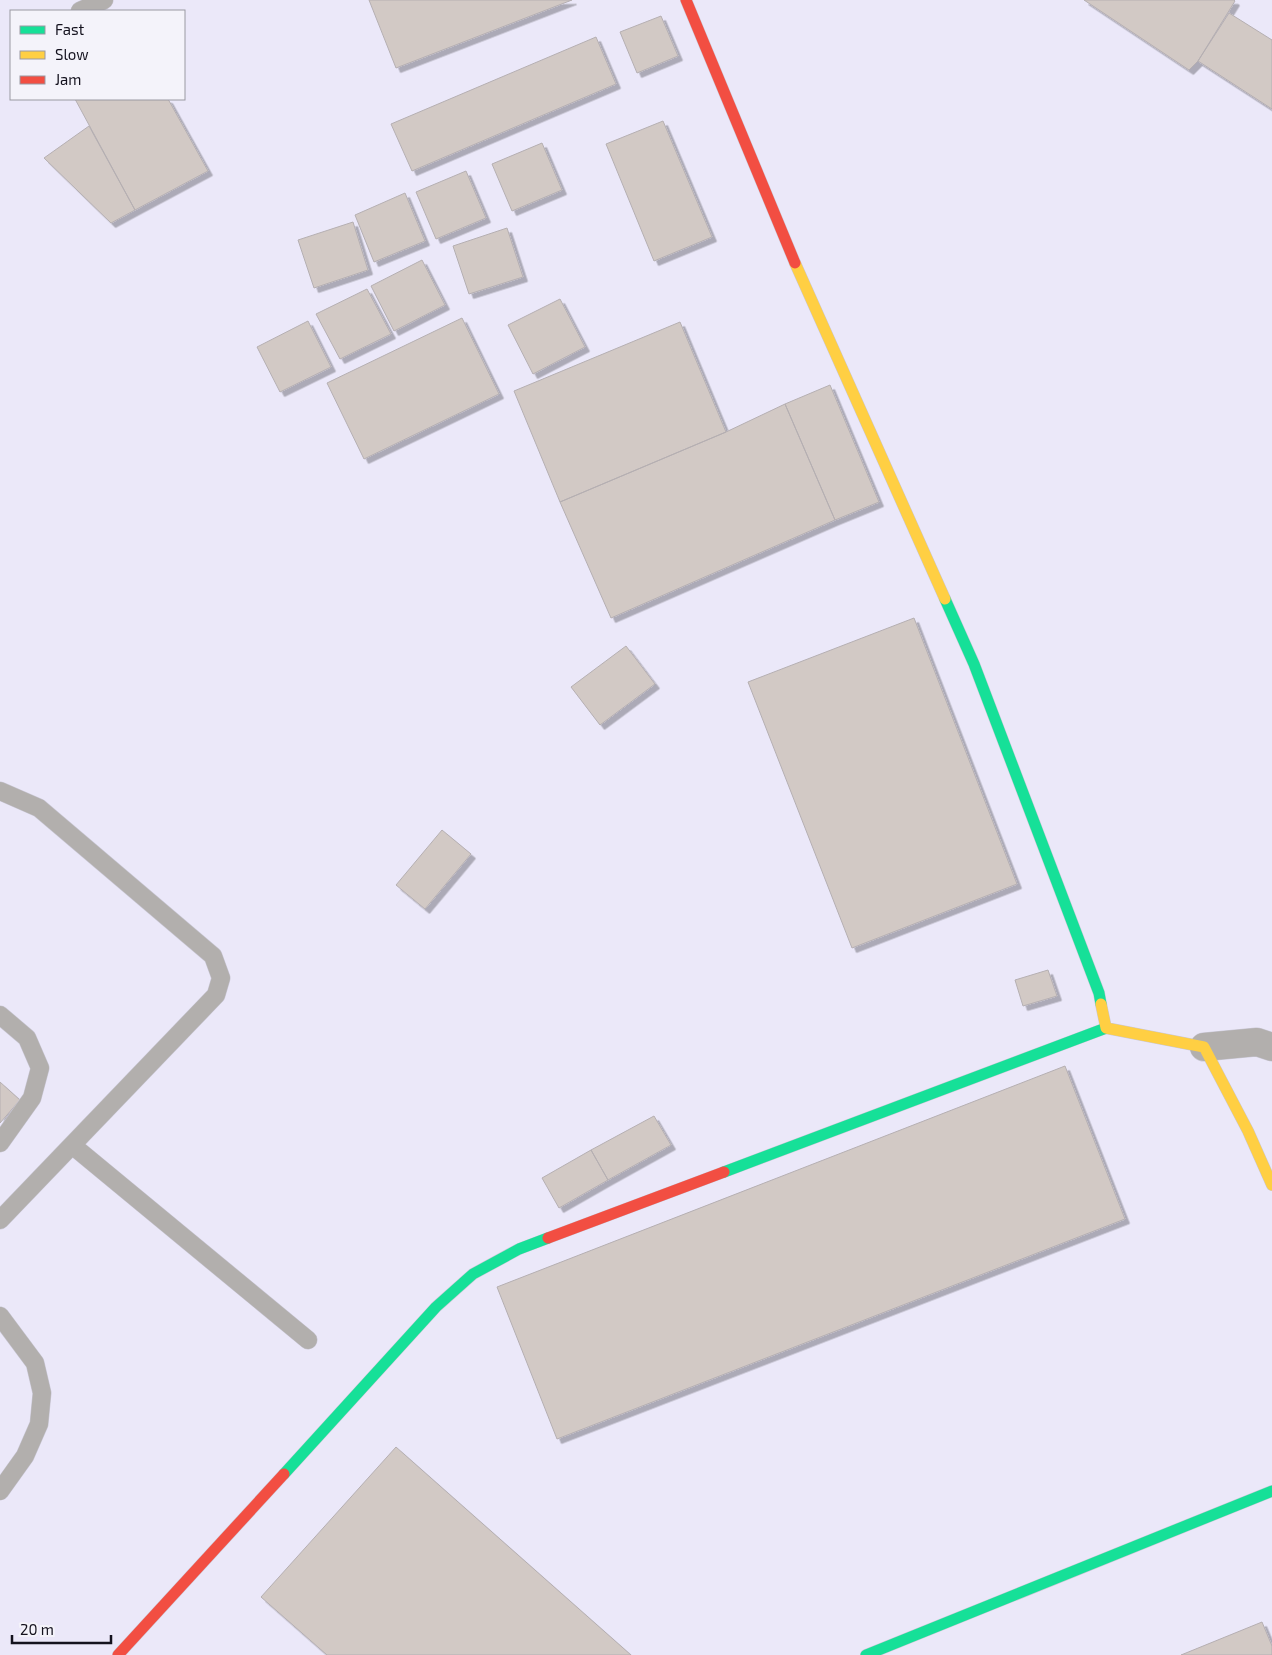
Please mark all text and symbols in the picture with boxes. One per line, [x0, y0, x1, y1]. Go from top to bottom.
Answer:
legend [10, 10, 185, 100]
text: Fast [55, 20, 85, 38]
text: Slow [55, 45, 89, 63]
text: Jam [55, 70, 81, 88]
scale bar [12, 1612, 111, 1644]
text: 20 m [20, 1620, 54, 1638]

